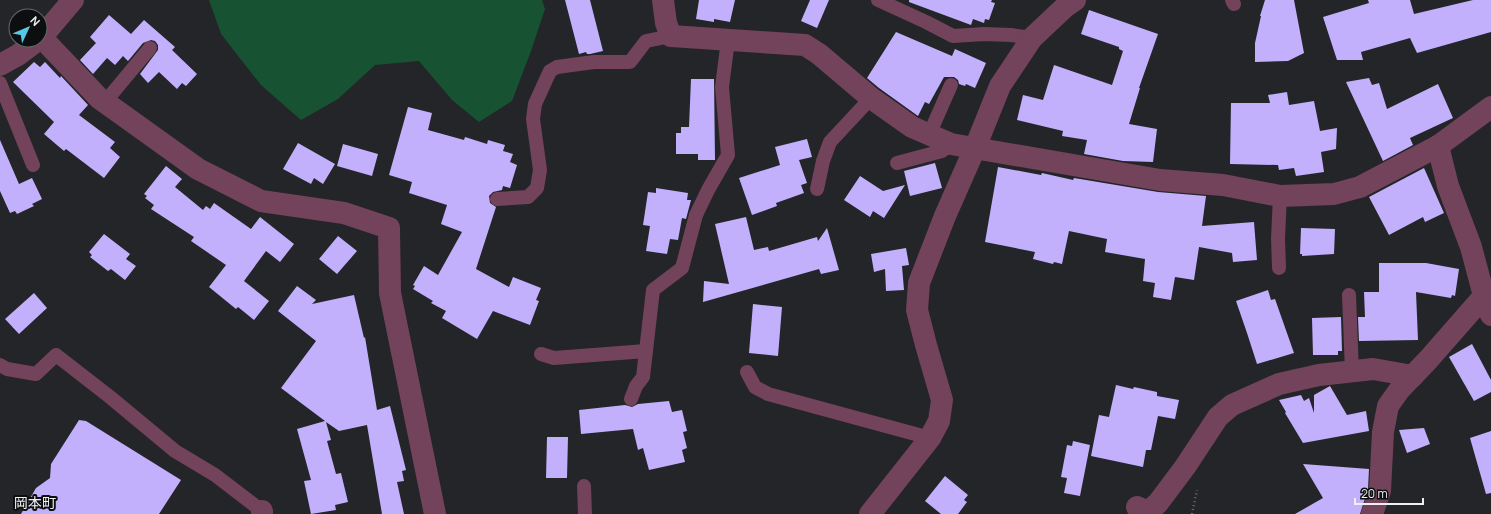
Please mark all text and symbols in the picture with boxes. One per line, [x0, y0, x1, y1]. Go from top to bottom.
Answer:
north arrow [8, 8, 48, 48]
text: N [27, 13, 44, 29]
scale bar [1355, 480, 1423, 506]
text: 20 m [1361, 485, 1388, 502]
district label: 岡本町 [14, 493, 56, 512]

